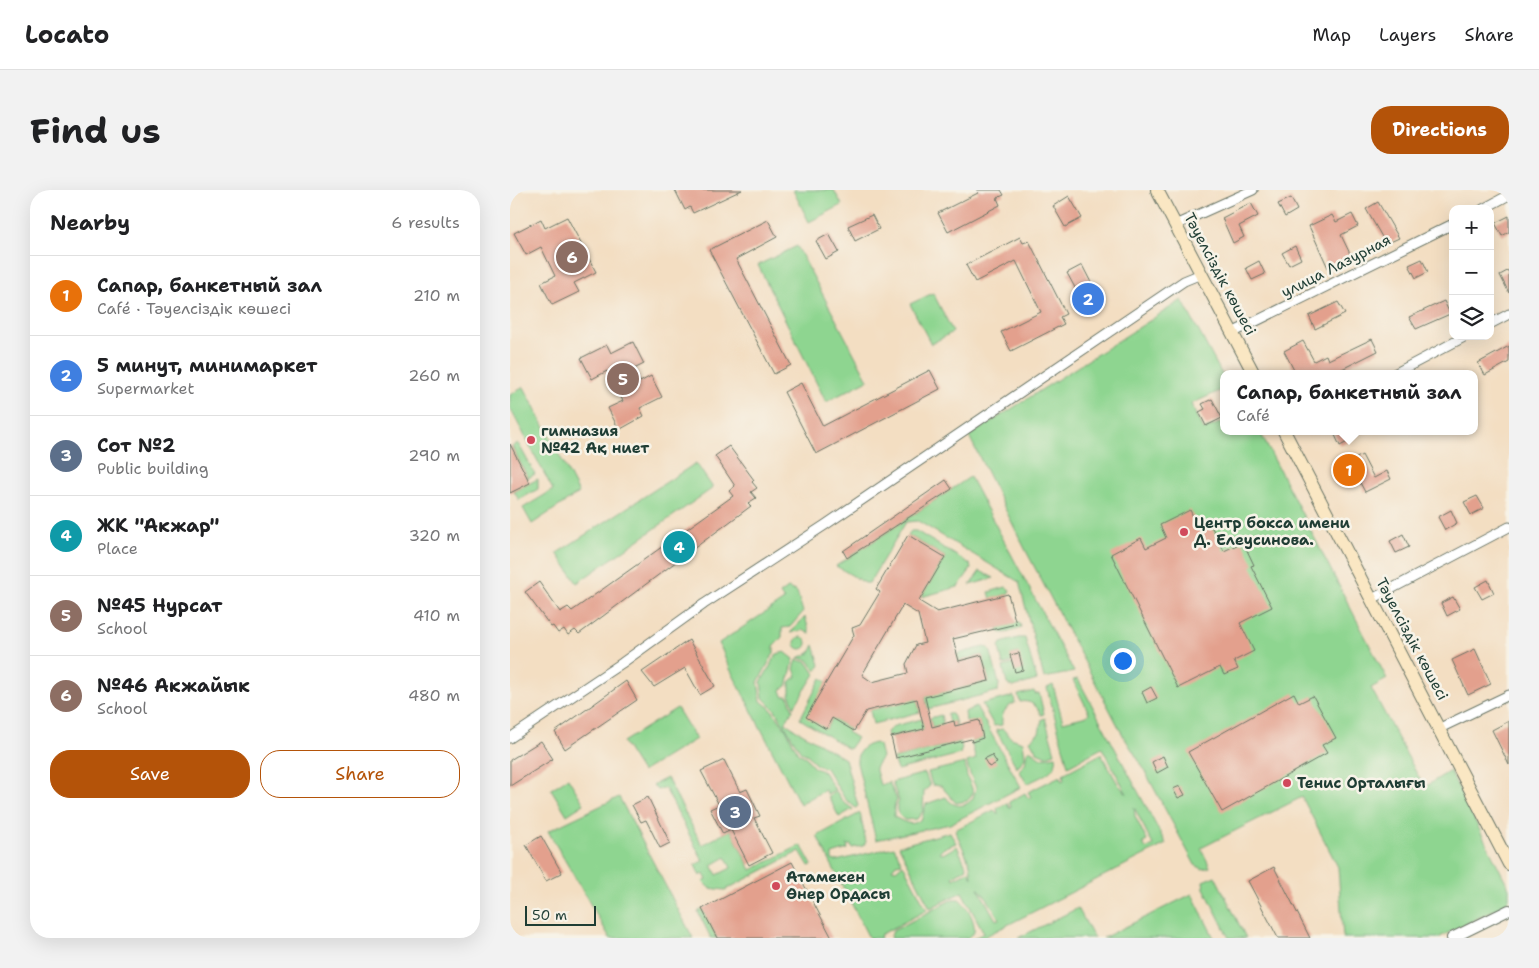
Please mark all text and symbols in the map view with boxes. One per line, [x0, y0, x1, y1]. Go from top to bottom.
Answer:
text: Locato [25, 19, 109, 51]
text: Map [1313, 23, 1351, 47]
text: Layers [1379, 23, 1436, 47]
text: Share [1464, 23, 1514, 47]
button: Directions [1371, 106, 1509, 154]
text: Find us [30, 107, 161, 154]
map controls [1449, 205, 1494, 340]
button: + [1449, 205, 1494, 250]
text: Nearby [50, 209, 130, 237]
street label: Тәуелсіздік көшесі [1179, 209, 1261, 339]
text: 6 results [391, 212, 460, 233]
street label: улица Лазурная [1278, 230, 1394, 302]
pin: 6 [556, 238, 588, 276]
button: − [1449, 250, 1494, 295]
text: Сапар, банкетный зал [97, 273, 322, 298]
pin: 2 [1072, 280, 1104, 318]
text: 1 [62, 285, 70, 306]
text: 210 m [413, 285, 460, 306]
button: layers [1449, 295, 1494, 340]
text: Café · Тәуелсіздік көшесі [97, 298, 291, 319]
text: 5 минут, минимаркет [97, 353, 317, 378]
pin: 5 [607, 360, 639, 398]
text: 2 [60, 365, 72, 386]
text: 260 m [408, 365, 460, 386]
popup [1220, 370, 1478, 435]
text: Supermarket [97, 378, 194, 399]
text: Сапар, банкетный зал [1236, 380, 1462, 405]
text: Café [1236, 405, 1270, 426]
place label: гимназия №42 Ақ ниет [541, 421, 649, 458]
text: Сот №2 [97, 433, 175, 458]
marker: гимназия №42 Ақ ниет [525, 434, 537, 446]
text: 3 [60, 445, 72, 466]
text: 290 m [408, 445, 460, 466]
pin: 1 [1333, 451, 1365, 489]
text: Public building [97, 458, 209, 479]
text: ЖК "Акжар" [97, 513, 219, 538]
place label: Центр бокса имени Д. Елеусинова. [1194, 513, 1351, 550]
text: 4 [60, 525, 72, 546]
text: 320 m [409, 525, 460, 546]
marker: Центр бокса имени Д. Елеусинова. [1178, 526, 1190, 538]
pin: 4 [663, 528, 695, 566]
text: Place [97, 538, 138, 559]
street label: Тәуелсіздік көшесі [1371, 574, 1453, 704]
text: №45 Нурсат [97, 593, 222, 618]
text: 5 [61, 605, 71, 626]
text: 410 m [413, 605, 460, 626]
text: School [97, 618, 147, 639]
your location [1110, 648, 1136, 674]
text: №46 Акжайык [97, 673, 250, 698]
text: 6 [60, 685, 72, 706]
text: 480 m [408, 685, 460, 706]
text: School [97, 698, 147, 719]
button: Save [50, 750, 250, 798]
button: Share [260, 750, 460, 798]
place label: Тенис Орталығы [1297, 773, 1426, 793]
marker: Тенис Орталығы [1281, 777, 1293, 789]
pin: 3 [719, 793, 751, 831]
place label: Атамекен Өнер Ордасы [786, 867, 890, 904]
marker: Атамекен Өнер Ордасы [770, 880, 782, 892]
scale bar [525, 903, 596, 926]
text: 50 m [532, 906, 567, 924]

